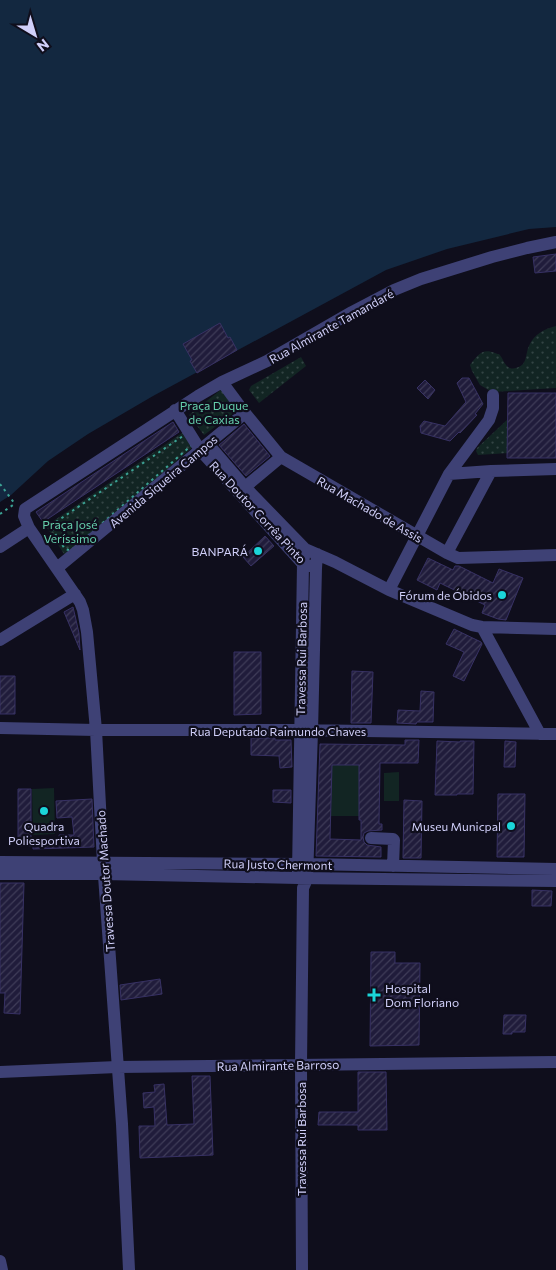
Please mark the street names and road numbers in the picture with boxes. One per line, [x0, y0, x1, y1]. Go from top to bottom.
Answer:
street label: Rua Almirante Tamandaré [266, 286, 396, 366]
street label: Avenida Siqueira Campos [106, 432, 220, 530]
street label: Rua Doutor Corrêa Pinto [207, 458, 309, 566]
street label: Rua Machado de Assis [315, 473, 425, 545]
street label: Travessa Rui Barbosa [293, 602, 309, 716]
street label: Rua Deputado Raimundo Chaves [190, 724, 366, 738]
street label: Travessa Doutor Machado [93, 810, 117, 952]
street label: Rua Justo Chermont [223, 856, 333, 873]
street label: Rua Almirante Barroso [217, 1057, 339, 1073]
street label: Travessa Rui Barbosa [294, 1082, 308, 1196]

